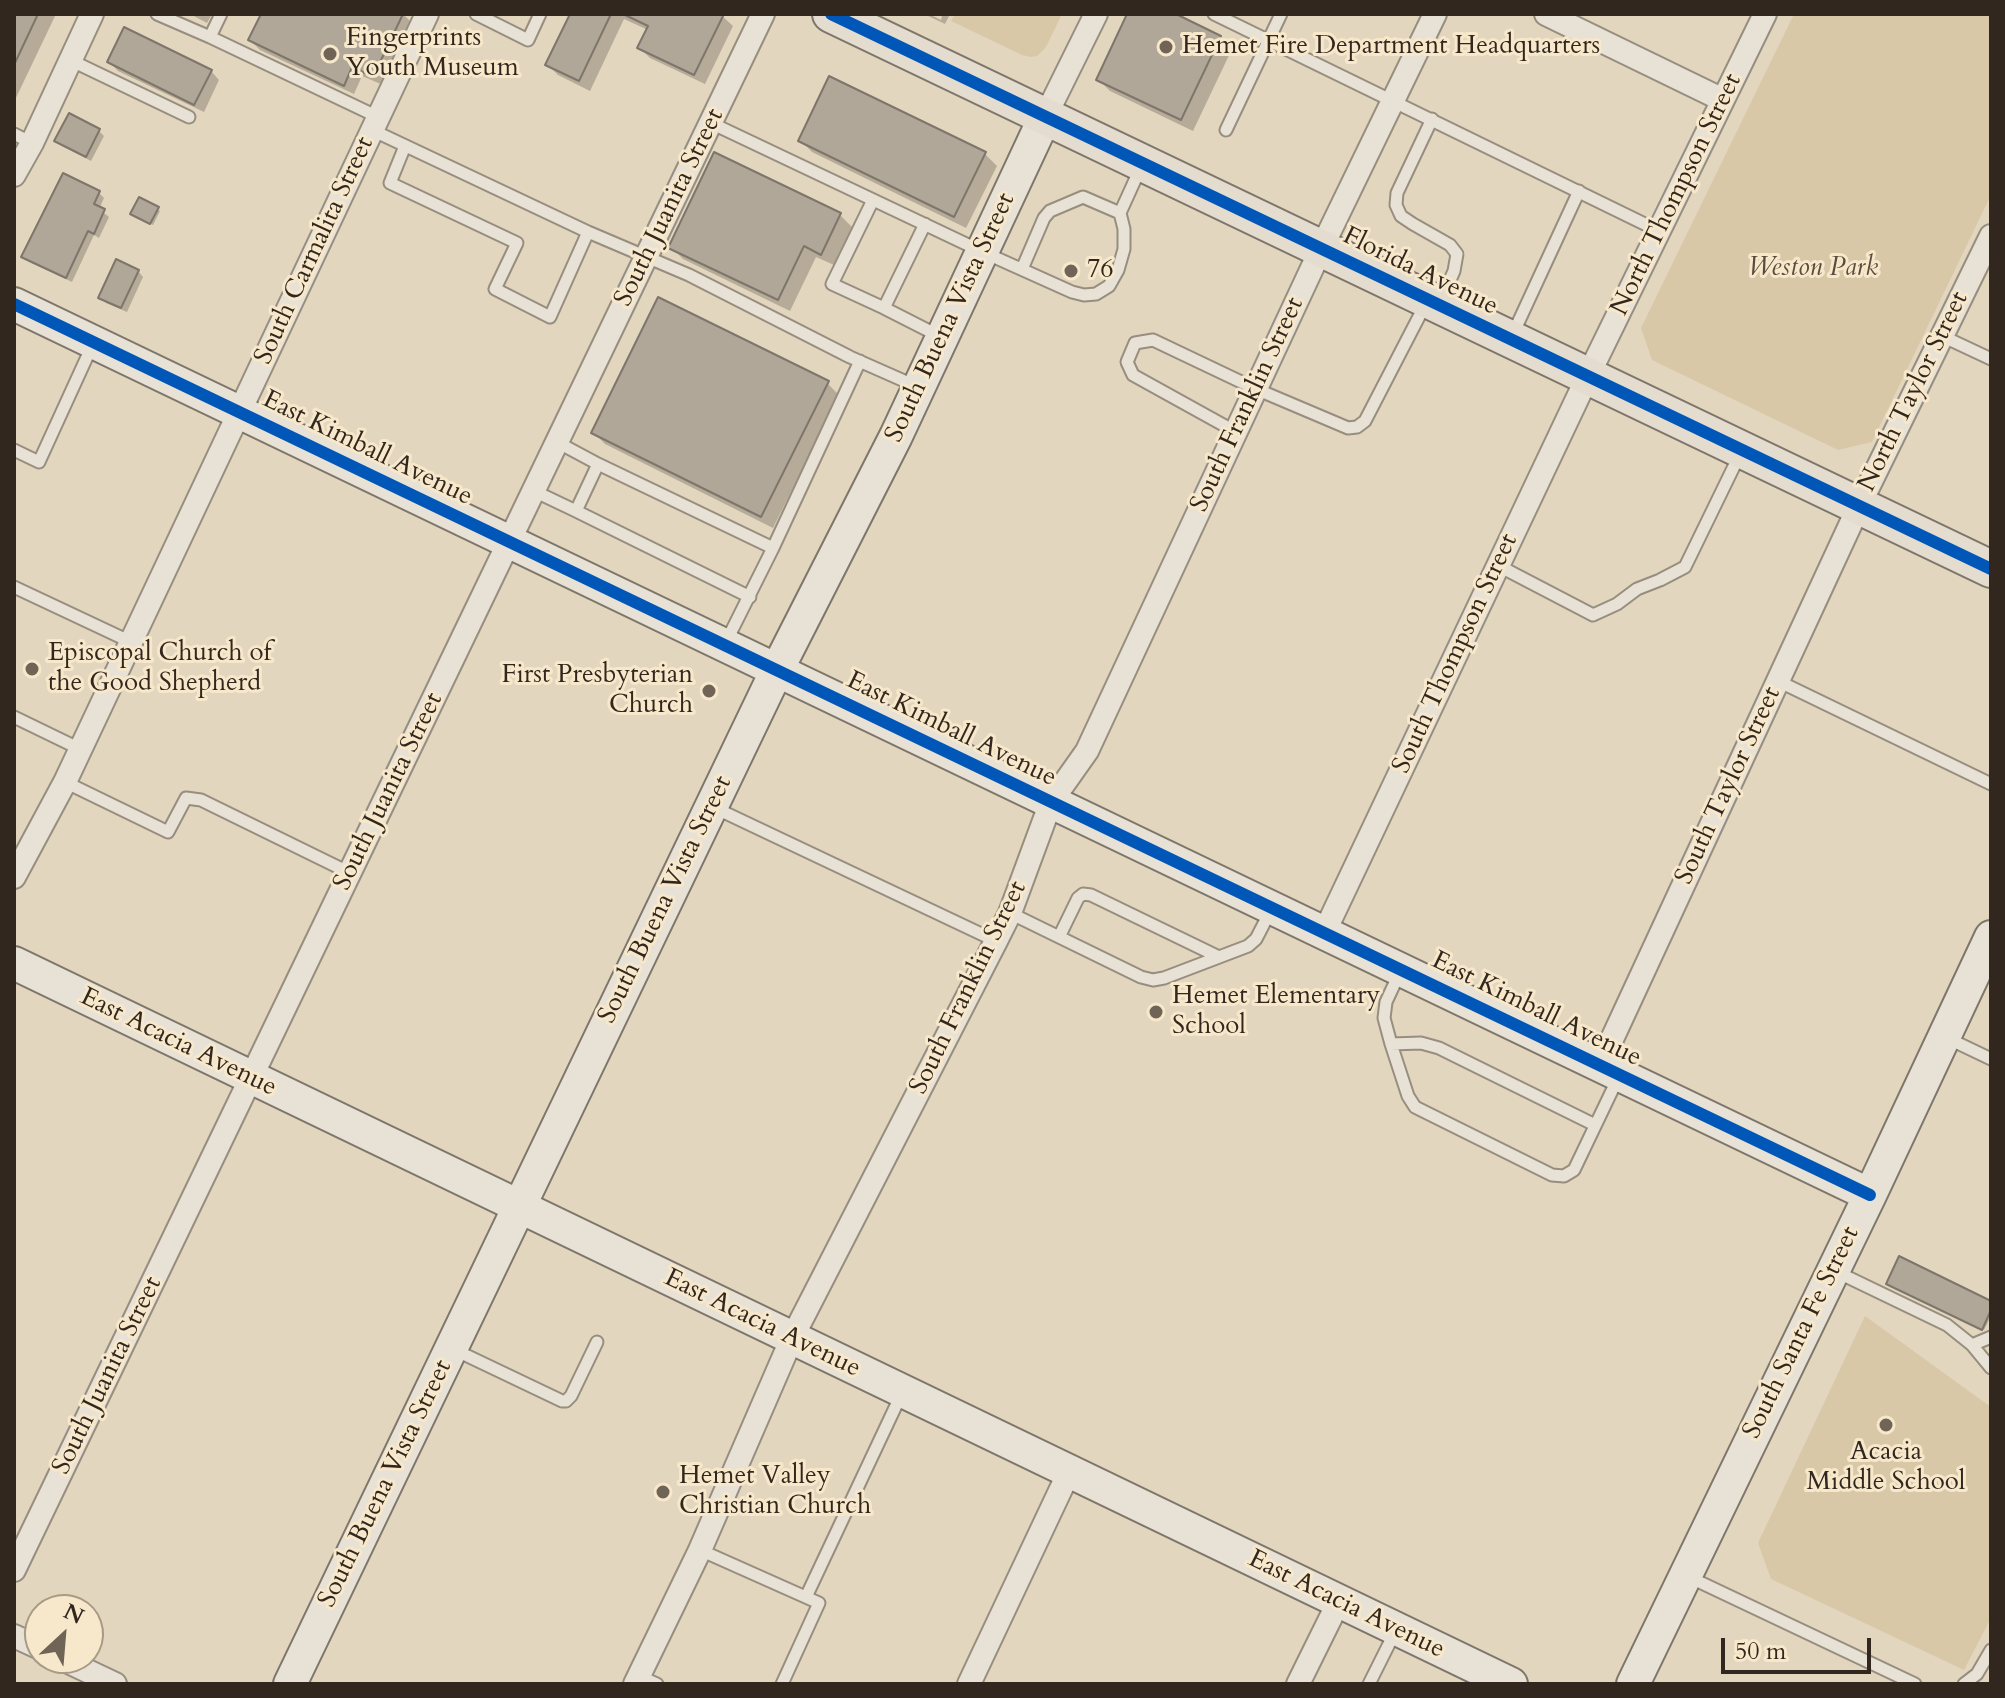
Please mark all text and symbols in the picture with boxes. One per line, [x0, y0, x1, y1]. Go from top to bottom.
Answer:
place label: Fingerprints Youth Museum [346, 23, 519, 84]
place label: Hemet Fire Department Headquarters [1182, 31, 1600, 63]
marker: Hemet Fire Department Headquarters [1157, 38, 1175, 56]
marker: Fingerprints Youth Museum [321, 45, 339, 63]
street label: North Thompson Street [1605, 69, 1749, 321]
street label: South Juanita Street [609, 104, 731, 312]
street label: South Carmalita Street [249, 132, 381, 370]
street label: South Buena Vista Street [879, 188, 1023, 448]
street label: Florida Avenue [1337, 221, 1503, 323]
park label: Weston Park [1748, 253, 1878, 285]
place label: 76 [1087, 255, 1114, 287]
marker: 76 [1062, 262, 1080, 280]
street label: North Taylor Street [1852, 287, 1976, 497]
street label: South Franklin Street [1185, 293, 1311, 517]
street label: East Kimball Avenue [257, 385, 477, 513]
street label: South Thompson Street [1387, 529, 1525, 779]
place label: Episcopal Church of the Good Shepherd [48, 638, 271, 700]
marker: Episcopal Church of the Good Shepherd [23, 660, 41, 678]
place label: First Presbyterian Church [502, 660, 693, 722]
street label: East Kimball Avenue [841, 666, 1061, 794]
marker: First Presbyterian Church [700, 682, 718, 700]
street label: South Taylor Street [1670, 682, 1788, 890]
street label: South Juanita Street [328, 688, 450, 896]
street label: South Buena Vista Street [592, 771, 740, 1029]
street label: South Franklin Street [904, 876, 1034, 1100]
street label: East Kimball Avenue [1426, 946, 1646, 1074]
place label: Hemet Elementary School [1172, 981, 1380, 1042]
street label: East Acacia Avenue [75, 982, 281, 1104]
marker: Hemet Elementary School [1147, 1003, 1165, 1021]
street label: South Santa Fe Street [1737, 1222, 1867, 1444]
street label: East Acacia Avenue [659, 1263, 865, 1385]
street label: South Juanita Street [47, 1272, 169, 1480]
street label: South Buena Vista Street [312, 1355, 460, 1613]
marker: Acacia Middle School [1877, 1416, 1895, 1434]
place label: Acacia Middle School [1807, 1437, 1965, 1498]
place label: Hemet Valley Christian Church [679, 1461, 871, 1522]
marker: Hemet Valley Christian Church [654, 1483, 672, 1501]
street label: East Acacia Avenue [1243, 1544, 1449, 1666]
north arrow [24, 1594, 104, 1674]
text: N [58, 1597, 89, 1632]
scale bar [1725, 1622, 1875, 1672]
text: 50 m [1735, 1635, 1786, 1668]

